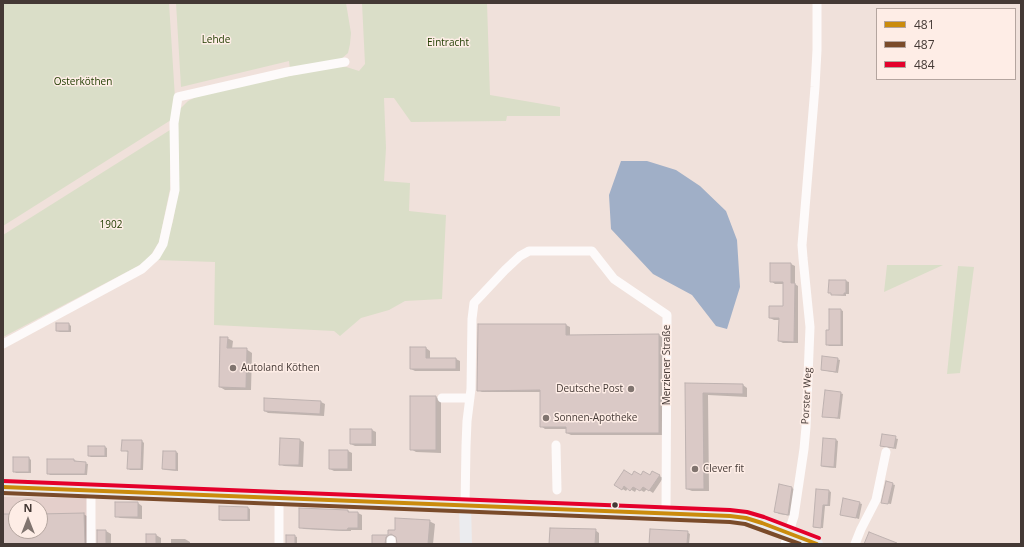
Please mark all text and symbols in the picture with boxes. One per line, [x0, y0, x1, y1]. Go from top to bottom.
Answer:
legend [876, 8, 1016, 80]
text: 481 [914, 16, 935, 33]
park label: Lehde [202, 34, 230, 46]
text: 487 [914, 36, 935, 53]
park label: Eintracht [427, 37, 469, 49]
text: 484 [914, 56, 935, 73]
park label: Osterköthen [54, 76, 112, 88]
park label: 1902 [100, 219, 122, 231]
street label: Merziener Straße [661, 325, 673, 405]
place label: Autoland Köthen [241, 362, 320, 374]
marker: Autoland Köthen [228, 363, 238, 373]
street label: Porster Weg [800, 367, 814, 425]
place label: Deutsche Post [556, 383, 623, 395]
marker: Deutsche Post [626, 384, 636, 394]
place label: Sonnen-Apotheke [554, 412, 637, 424]
marker: Sonnen-Apotheke [541, 413, 551, 423]
place label: Clever fit [703, 463, 744, 475]
marker: Clever fit [690, 464, 700, 474]
north arrow [8, 499, 48, 539]
text: N [24, 500, 32, 515]
unlabelled marker [610, 500, 620, 510]

